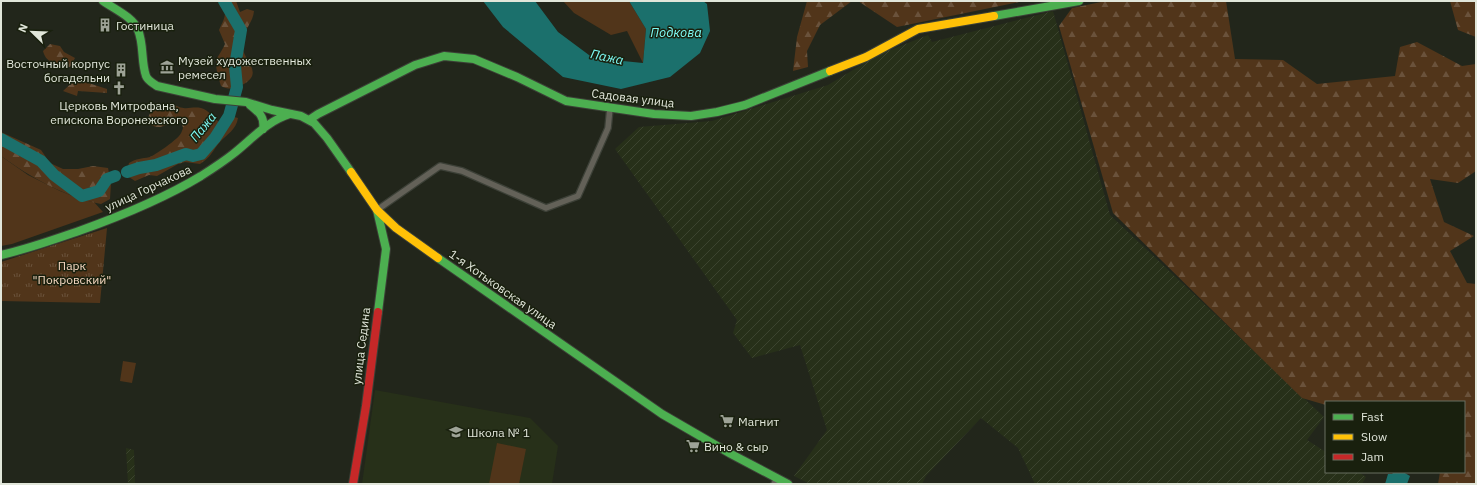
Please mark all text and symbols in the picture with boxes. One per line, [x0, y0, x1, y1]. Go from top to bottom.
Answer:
north arrow [12, 12, 52, 52]
building icon: Гостиница [97, 17, 113, 33]
place label: Гостиница [116, 18, 175, 33]
text: N [15, 22, 31, 34]
water label: Подкова [650, 24, 702, 41]
water label: Пажа [589, 45, 625, 69]
place label: Музей художественных ремесел [178, 53, 311, 82]
place label: Восточный корпус богадельни [6, 56, 110, 85]
museum icon: Музей художественных ремесел [159, 59, 175, 75]
building icon: Восточный корпус богадельни [113, 62, 129, 78]
church icon: Церковь Митрофана, епископа Воронежского [111, 80, 127, 96]
street label: Садовая улица [591, 85, 676, 111]
place label: Церковь Митрофана, епископа Воронежского [50, 98, 188, 127]
water label: Пажа [186, 109, 220, 145]
street label: улица Горчакова [102, 161, 194, 215]
street label: 1-я Хотьковская улица [446, 246, 560, 332]
park label: Парк "Покровский" [33, 258, 111, 287]
street label: улица Седина [349, 306, 373, 386]
legend [1325, 401, 1465, 473]
text: Fast [1361, 409, 1384, 424]
supermarket icon: Магнит [719, 413, 735, 429]
place label: Магнит [738, 414, 779, 429]
school or university icon: Школа № 1 [448, 424, 464, 440]
place label: Школа № 1 [467, 425, 530, 440]
text: Slow [1361, 429, 1387, 444]
supermarket icon: Вино & сыр [685, 438, 701, 454]
place label: Вино & сыр [704, 439, 768, 454]
text: Jam [1361, 449, 1384, 464]

